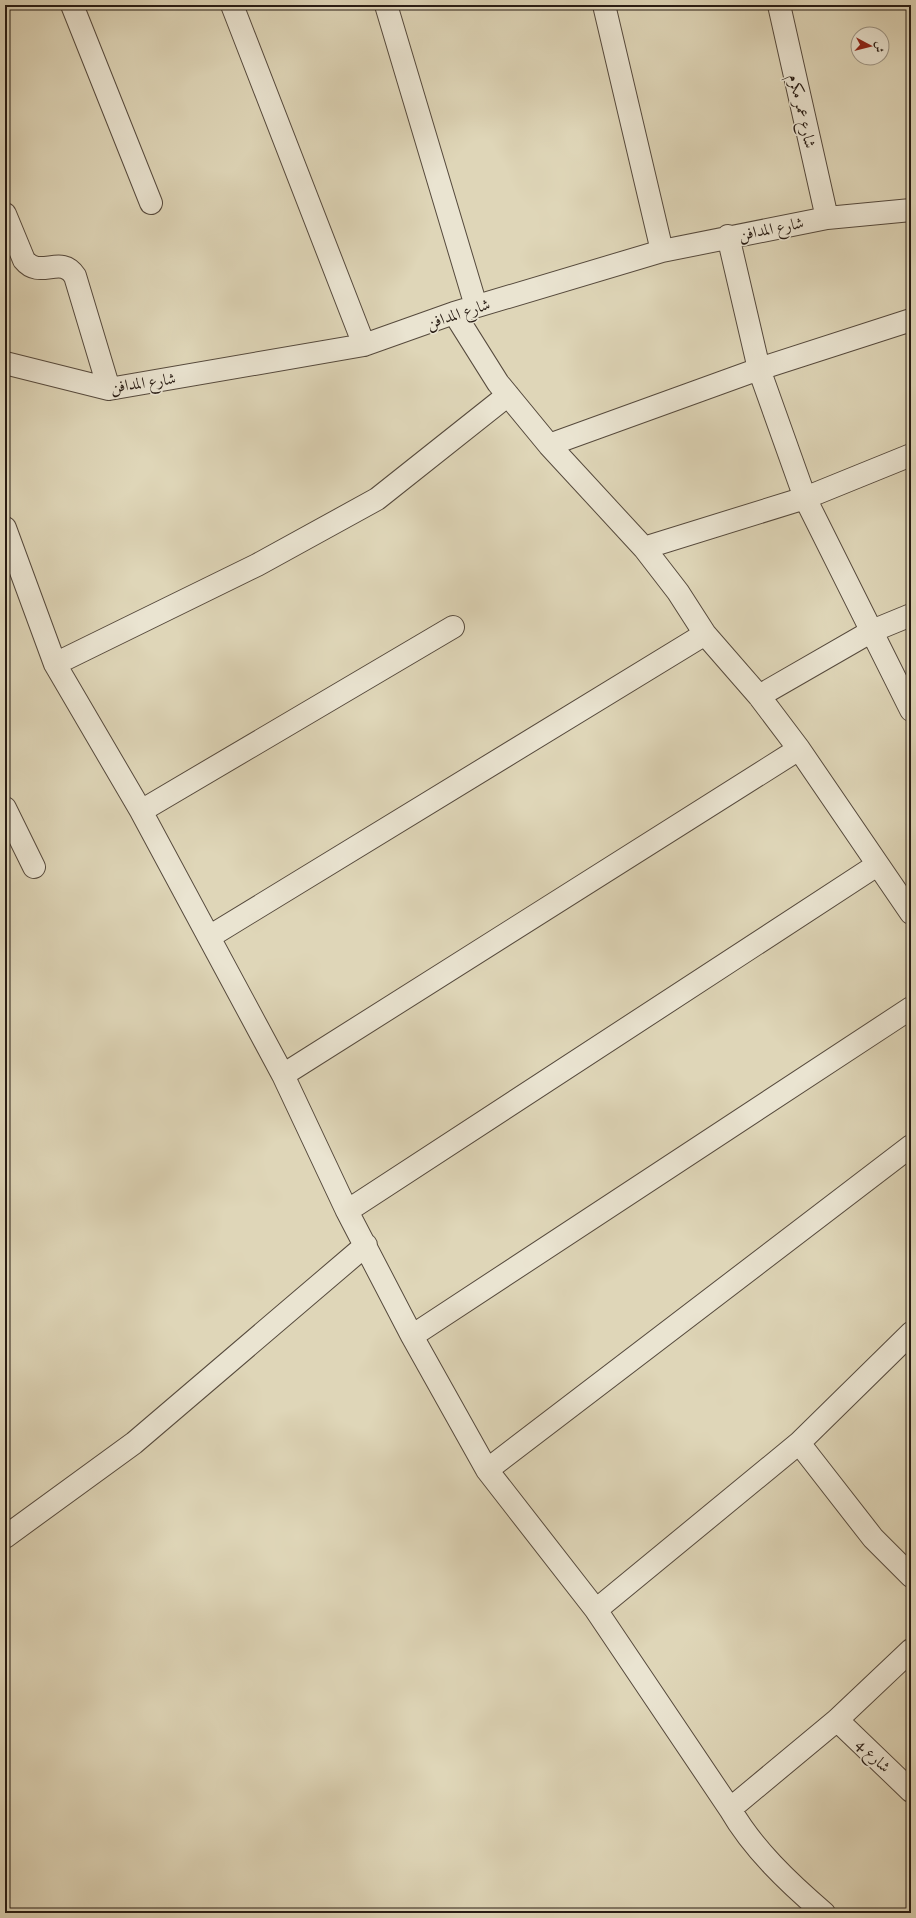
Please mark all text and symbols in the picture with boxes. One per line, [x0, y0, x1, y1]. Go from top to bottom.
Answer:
north arrow [850, 26, 890, 66]
text: ش [872, 41, 887, 53]
street label: شارع عمر مكرم [780, 72, 820, 151]
street label: شارع المدافن [737, 213, 806, 248]
street label: شارع المدافن [424, 294, 494, 337]
street label: شارع المدافن [109, 368, 178, 400]
street label: شارع 4 [850, 1735, 895, 1779]

